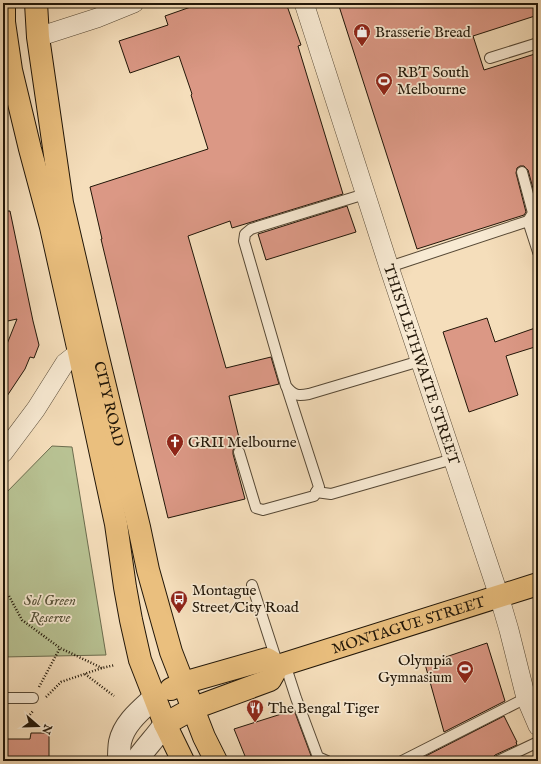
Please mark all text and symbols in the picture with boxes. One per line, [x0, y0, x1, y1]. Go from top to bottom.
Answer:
shop icon: Brasserie Bread [352, 22, 372, 47]
place label: Brasserie Bread [375, 23, 472, 42]
place label: RBT South Melbourne [397, 63, 469, 99]
sports icon: RBT South Melbourne [374, 71, 394, 96]
street label: THISTLETHWAITE STREET [379, 262, 464, 467]
street label: CITY ROAD [90, 359, 129, 448]
church icon: GRII Melbourne [165, 432, 185, 457]
place label: GRII Melbourne [188, 433, 297, 452]
place label: Montague Street/City Road [192, 581, 300, 617]
bus stop icon: Montague Street/City Road [169, 589, 189, 614]
park label: Sol Green Reserve [24, 591, 76, 627]
street label: MONTAGUE STREET [329, 592, 487, 658]
place label: Olympia Gymnasium [378, 651, 453, 687]
sports icon: Olympia Gymnasium [455, 659, 475, 684]
restaurant icon: The Bengal Tiger [245, 698, 265, 723]
place label: The Bengal Tiger [268, 699, 380, 718]
north arrow [18, 706, 58, 746]
text: N [38, 721, 55, 736]

